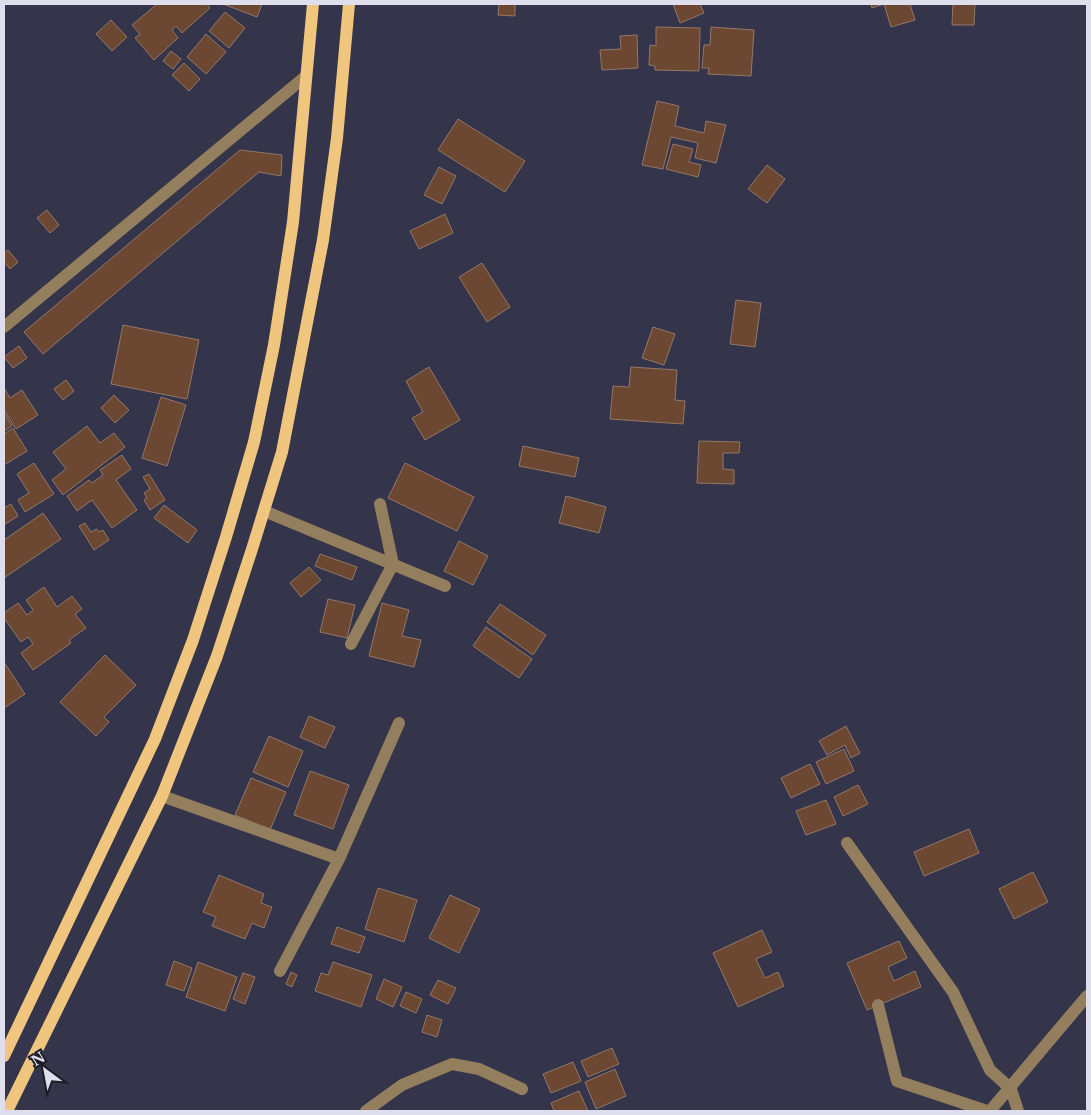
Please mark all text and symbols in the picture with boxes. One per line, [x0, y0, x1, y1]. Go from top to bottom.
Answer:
north arrow [20, 1045, 70, 1095]
text: N [28, 1048, 48, 1070]

